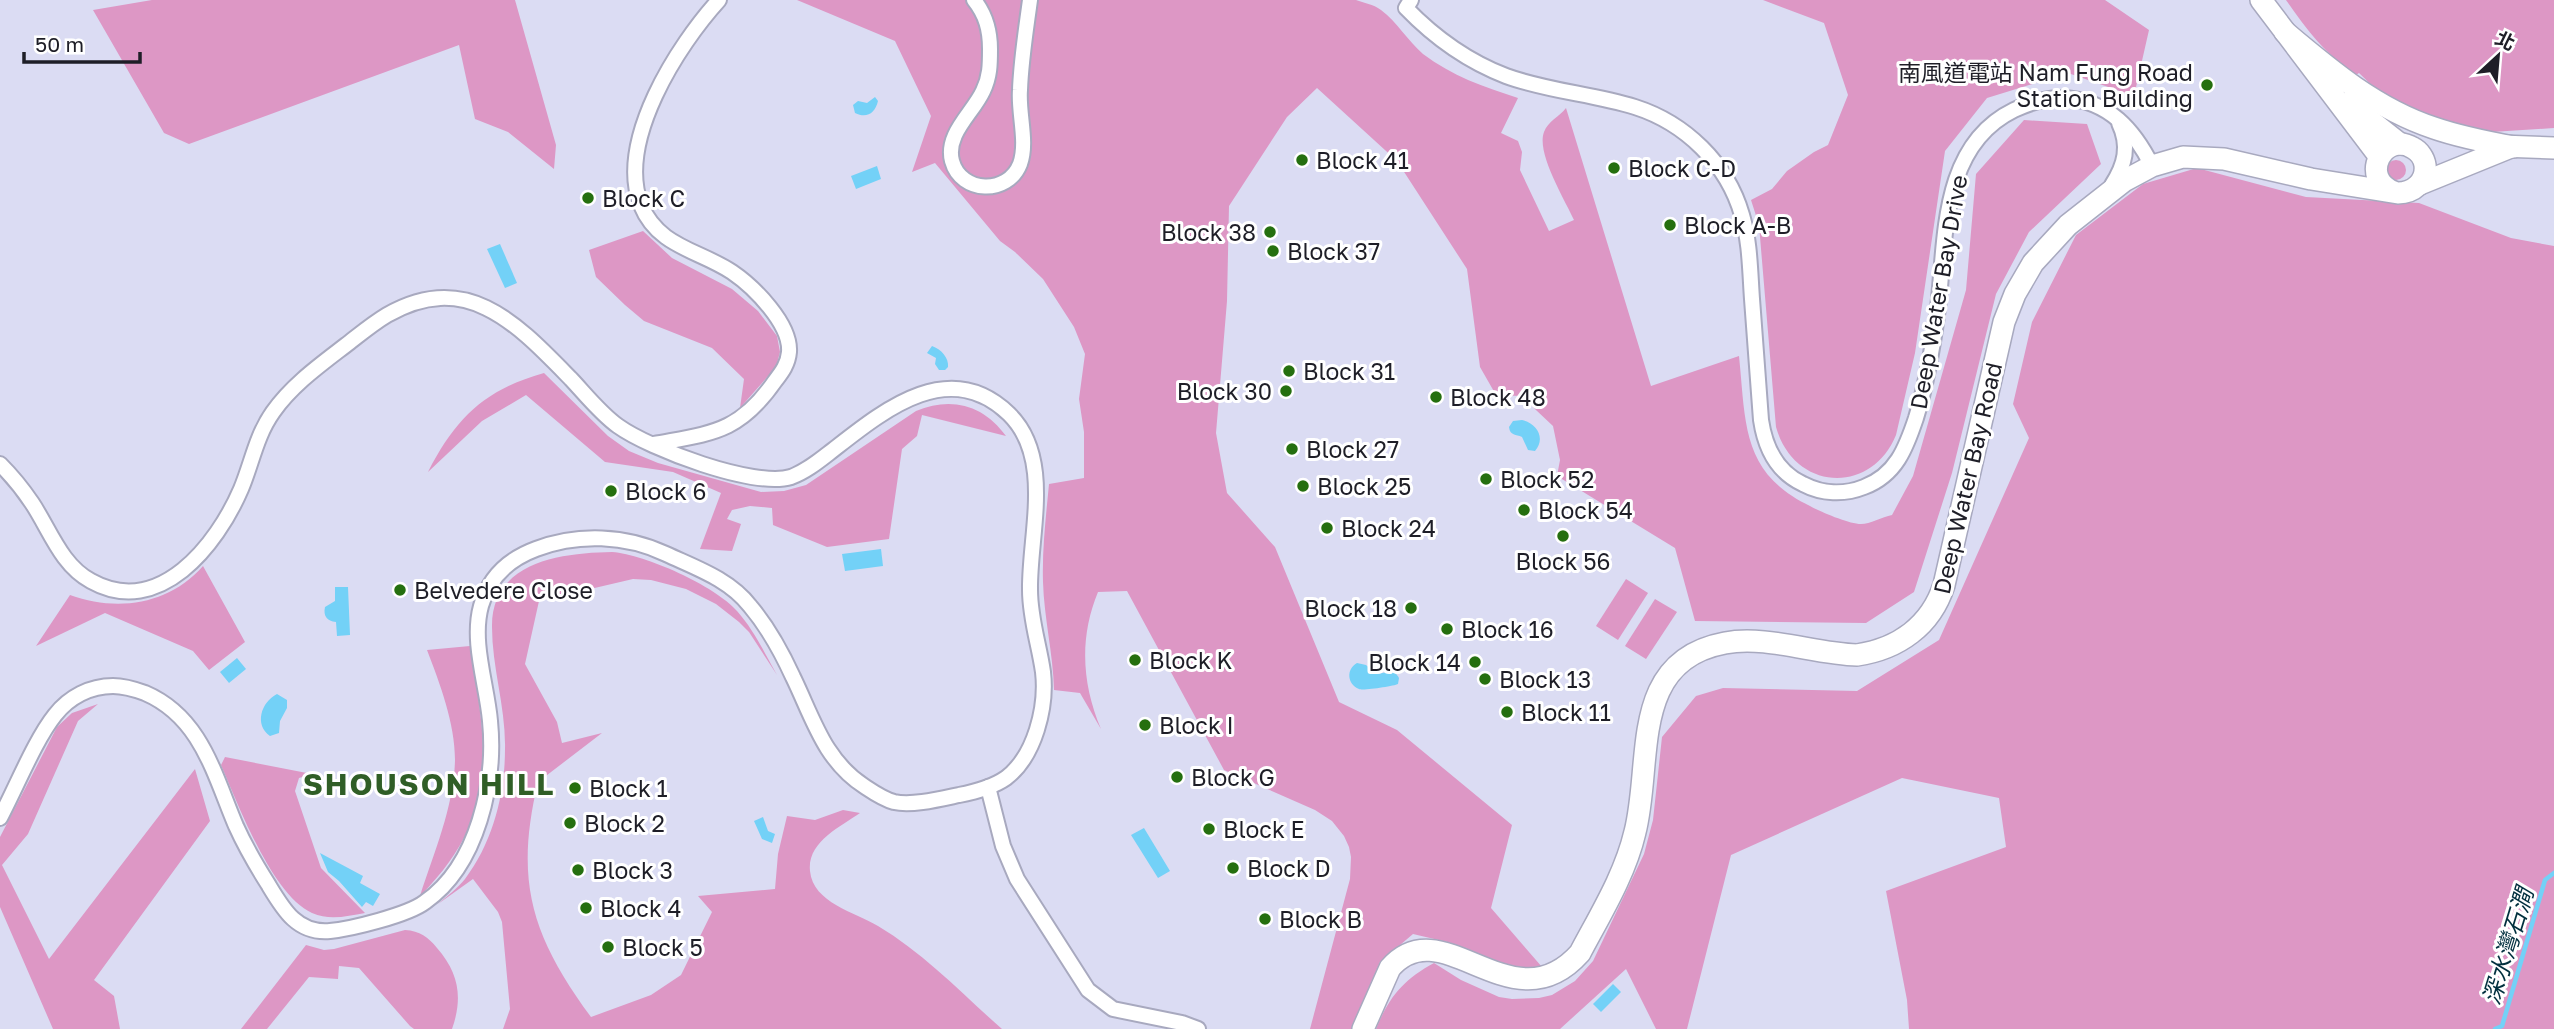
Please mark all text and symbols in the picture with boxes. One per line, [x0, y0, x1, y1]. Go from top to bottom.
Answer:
scale bar [24, 21, 140, 65]
north arrow [2463, 21, 2533, 91]
text: 北 [2492, 26, 2519, 55]
text: 50 m [35, 31, 84, 57]
place label: 南風道電站 Nam Fung Road Station Building [1898, 58, 2193, 112]
marker: 南風道電站 Nam Fung Road Station Building [2199, 77, 2215, 93]
place label: Block 41 [1316, 146, 1409, 174]
marker: Block 41 [1294, 152, 1310, 168]
place label: Block C-D [1628, 154, 1736, 182]
marker: Block C-D [1606, 160, 1622, 176]
street label: Deep Water Bay Drive [1904, 173, 1972, 411]
place label: Block C [602, 184, 685, 212]
marker: Block C [580, 190, 596, 206]
place label: Block A-B [1684, 211, 1791, 239]
marker: Block A-B [1662, 217, 1678, 233]
place label: Block 38 [1161, 218, 1256, 246]
marker: Block 38 [1262, 224, 1278, 240]
place label: Block 37 [1287, 237, 1380, 265]
marker: Block 37 [1265, 243, 1281, 259]
place label: Block 31 [1303, 357, 1395, 385]
street label: Deep Water Bay Road [1927, 359, 2007, 597]
marker: Block 31 [1281, 363, 1297, 379]
place label: Block 30 [1177, 377, 1272, 405]
marker: Block 30 [1278, 383, 1294, 399]
place label: Block 48 [1450, 383, 1546, 411]
marker: Block 48 [1428, 389, 1444, 405]
place label: Block 27 [1306, 435, 1399, 463]
marker: Block 27 [1284, 441, 1300, 457]
place label: Block 52 [1500, 465, 1594, 493]
marker: Block 52 [1478, 471, 1494, 487]
place label: Block 25 [1317, 472, 1411, 500]
place label: Block 6 [625, 477, 707, 505]
marker: Block 25 [1295, 478, 1311, 494]
marker: Block 6 [603, 483, 619, 499]
place label: Block 54 [1538, 496, 1633, 524]
marker: Block 54 [1516, 502, 1532, 518]
place label: Block 24 [1341, 514, 1436, 542]
marker: Block 24 [1319, 520, 1335, 536]
marker: Block 56 [1555, 528, 1571, 544]
place label: Block 56 [1516, 547, 1610, 575]
place label: Belvedere Close [414, 576, 593, 604]
marker: Belvedere Close [392, 582, 408, 598]
place label: Block 18 [1304, 594, 1397, 622]
marker: Block 18 [1403, 600, 1419, 616]
place label: Block 16 [1461, 615, 1554, 643]
marker: Block 16 [1439, 621, 1455, 637]
place label: Block K [1149, 646, 1233, 674]
place label: Block 14 [1368, 648, 1461, 676]
marker: Block K [1127, 652, 1143, 668]
marker: Block 14 [1467, 654, 1483, 670]
place label: Block 13 [1499, 665, 1591, 693]
marker: Block 13 [1477, 671, 1493, 687]
place label: Block 11 [1521, 698, 1611, 726]
marker: Block 11 [1499, 704, 1515, 720]
place label: Block I [1159, 711, 1234, 739]
marker: Block I [1137, 717, 1153, 733]
place label: Block G [1191, 763, 1275, 791]
district label: SHOUSON HILL [303, 766, 555, 802]
marker: Block G [1169, 769, 1185, 785]
place label: Block 1 [589, 774, 668, 802]
marker: Block 1 [567, 780, 583, 796]
place label: Block 2 [584, 809, 665, 837]
marker: Block 2 [562, 815, 578, 831]
place label: Block E [1223, 815, 1305, 843]
marker: Block E [1201, 821, 1217, 837]
place label: Block D [1247, 854, 1331, 882]
place label: Block 3 [592, 856, 673, 884]
marker: Block D [1225, 860, 1241, 876]
marker: Block 3 [570, 862, 586, 878]
water label: 深水灣石澗 [2476, 882, 2539, 1008]
place label: Block 4 [600, 894, 682, 922]
marker: Block 4 [578, 900, 594, 916]
place label: Block B [1279, 905, 1362, 933]
marker: Block B [1257, 911, 1273, 927]
place label: Block 5 [622, 933, 703, 961]
marker: Block 5 [600, 939, 616, 955]

